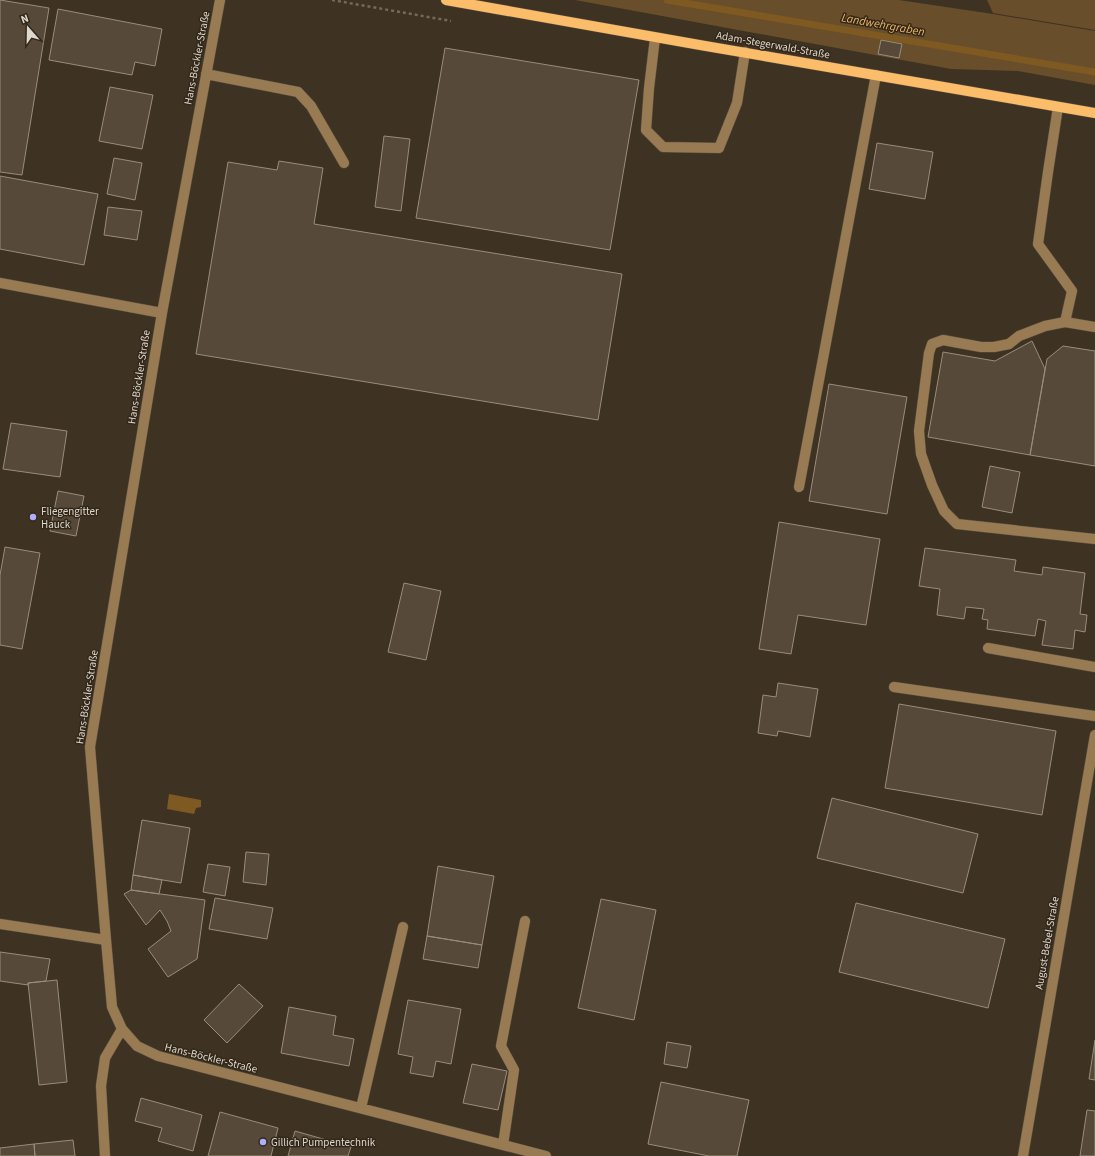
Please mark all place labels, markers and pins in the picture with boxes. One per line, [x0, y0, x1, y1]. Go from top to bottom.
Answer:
place label: Fliegengitter Hauck [41, 504, 99, 532]
marker: Fliegengitter Hauck [28, 512, 38, 522]
place label: Gillich Pumpentechnik [271, 1135, 376, 1150]
marker: Gillich Pumpentechnik [258, 1137, 268, 1147]

